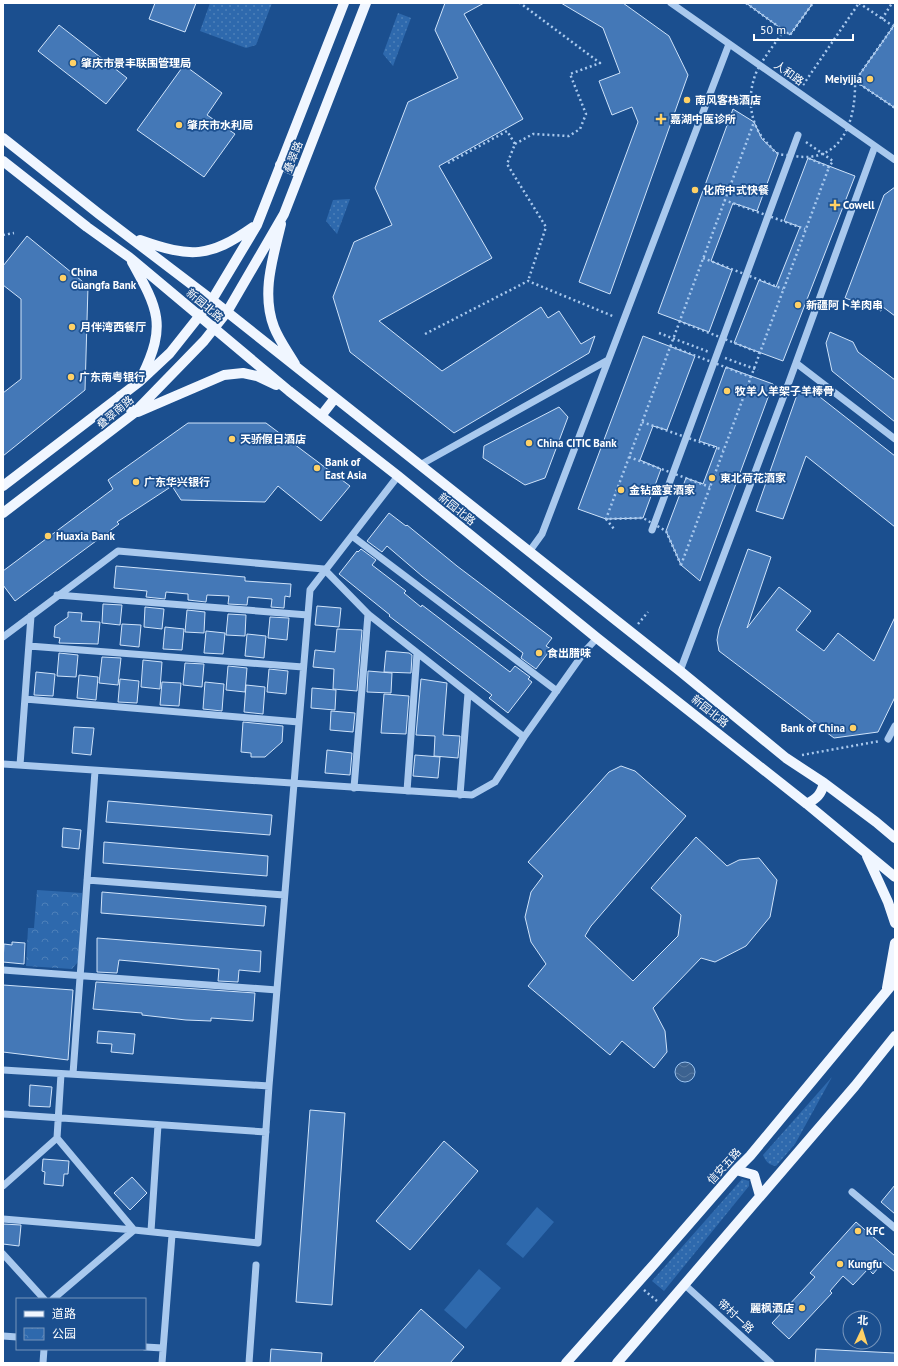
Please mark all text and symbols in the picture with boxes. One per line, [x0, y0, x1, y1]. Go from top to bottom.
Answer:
scale bar [754, 16, 853, 42]
text: 50 m [760, 22, 786, 37]
place label: 肇庆市景丰联围管理局 [81, 56, 191, 70]
marker: 肇庆市景丰联围管理局 [68, 58, 78, 68]
street label: 人和路 [771, 58, 807, 88]
place label: Meiyijia [825, 72, 862, 86]
marker: Meiyijia [865, 74, 875, 84]
place label: 南风客栈酒店 [695, 93, 761, 107]
marker: 南风客栈酒店 [682, 95, 692, 105]
place label: 嘉湖中医诊所 [670, 112, 736, 126]
marker: 嘉湖中医诊所 [655, 113, 667, 125]
place label: 肇庆市水利局 [187, 118, 253, 132]
marker: 肇庆市水利局 [174, 120, 184, 130]
street label: 叠翠路 [281, 139, 305, 175]
place label: 化府中式快餐 [703, 183, 769, 197]
marker: 化府中式快餐 [690, 185, 700, 195]
place label: Cowell [843, 198, 875, 212]
marker: Cowell [830, 200, 840, 210]
place label: China Guangfa Bank [71, 265, 137, 292]
marker: China Guangfa Bank [58, 273, 68, 283]
street label: 新园北路 [184, 285, 226, 325]
place label: 新疆阿卜羊肉串 [806, 298, 883, 312]
marker: 新疆阿卜羊肉串 [793, 300, 803, 310]
place label: 月伴湾西餐厅 [80, 320, 146, 334]
marker: 月伴湾西餐厅 [67, 322, 77, 332]
place label: 广东南粤银行 [79, 370, 145, 384]
marker: 广东南粤银行 [66, 372, 76, 382]
place label: 牧羊人羊架子羊棒骨 [734, 384, 834, 398]
marker: 牧羊人羊架子羊棒骨 [722, 386, 732, 396]
street label: 叠翠南路 [94, 392, 136, 432]
place label: 天骄假日酒店 [240, 432, 306, 446]
marker: 天骄假日酒店 [227, 434, 237, 444]
place label: China CITIC Bank [537, 436, 617, 450]
marker: China CITIC Bank [524, 438, 534, 448]
place label: Bank of East Asia [325, 455, 367, 482]
marker: Bank of East Asia [312, 463, 322, 473]
place label: 東北荷花酒家 [720, 471, 786, 485]
marker: 東北荷花酒家 [707, 473, 717, 483]
place label: 广东华兴银行 [144, 475, 210, 489]
marker: 广东华兴银行 [131, 477, 141, 487]
place label: 金钻盛宴酒家 [629, 483, 695, 497]
marker: 金钻盛宴酒家 [616, 485, 626, 495]
street label: 新园北路 [435, 490, 479, 528]
place label: Huaxia Bank [56, 529, 115, 543]
marker: Huaxia Bank [43, 531, 53, 541]
place label: 食出腊味 [547, 646, 591, 660]
marker: 食出腊味 [534, 648, 544, 658]
street label: 新园北路 [688, 692, 732, 730]
place label: Bank of China [781, 721, 845, 735]
marker: Bank of China [848, 723, 858, 733]
street label: 信安五路 [704, 1145, 744, 1187]
place label: KFC [866, 1224, 885, 1238]
marker: KFC [853, 1226, 863, 1236]
place label: Kungfu [848, 1257, 882, 1271]
marker: Kungfu [835, 1259, 845, 1269]
street label: 带村一路 [715, 1296, 757, 1336]
legend [16, 1298, 146, 1350]
place label: 麗枫酒店 [750, 1301, 794, 1315]
marker: 麗枫酒店 [797, 1303, 807, 1313]
text: 道路 [52, 1306, 76, 1321]
north arrow [842, 1310, 882, 1350]
text: 北 [857, 1313, 869, 1327]
text: 公园 [52, 1326, 76, 1341]

